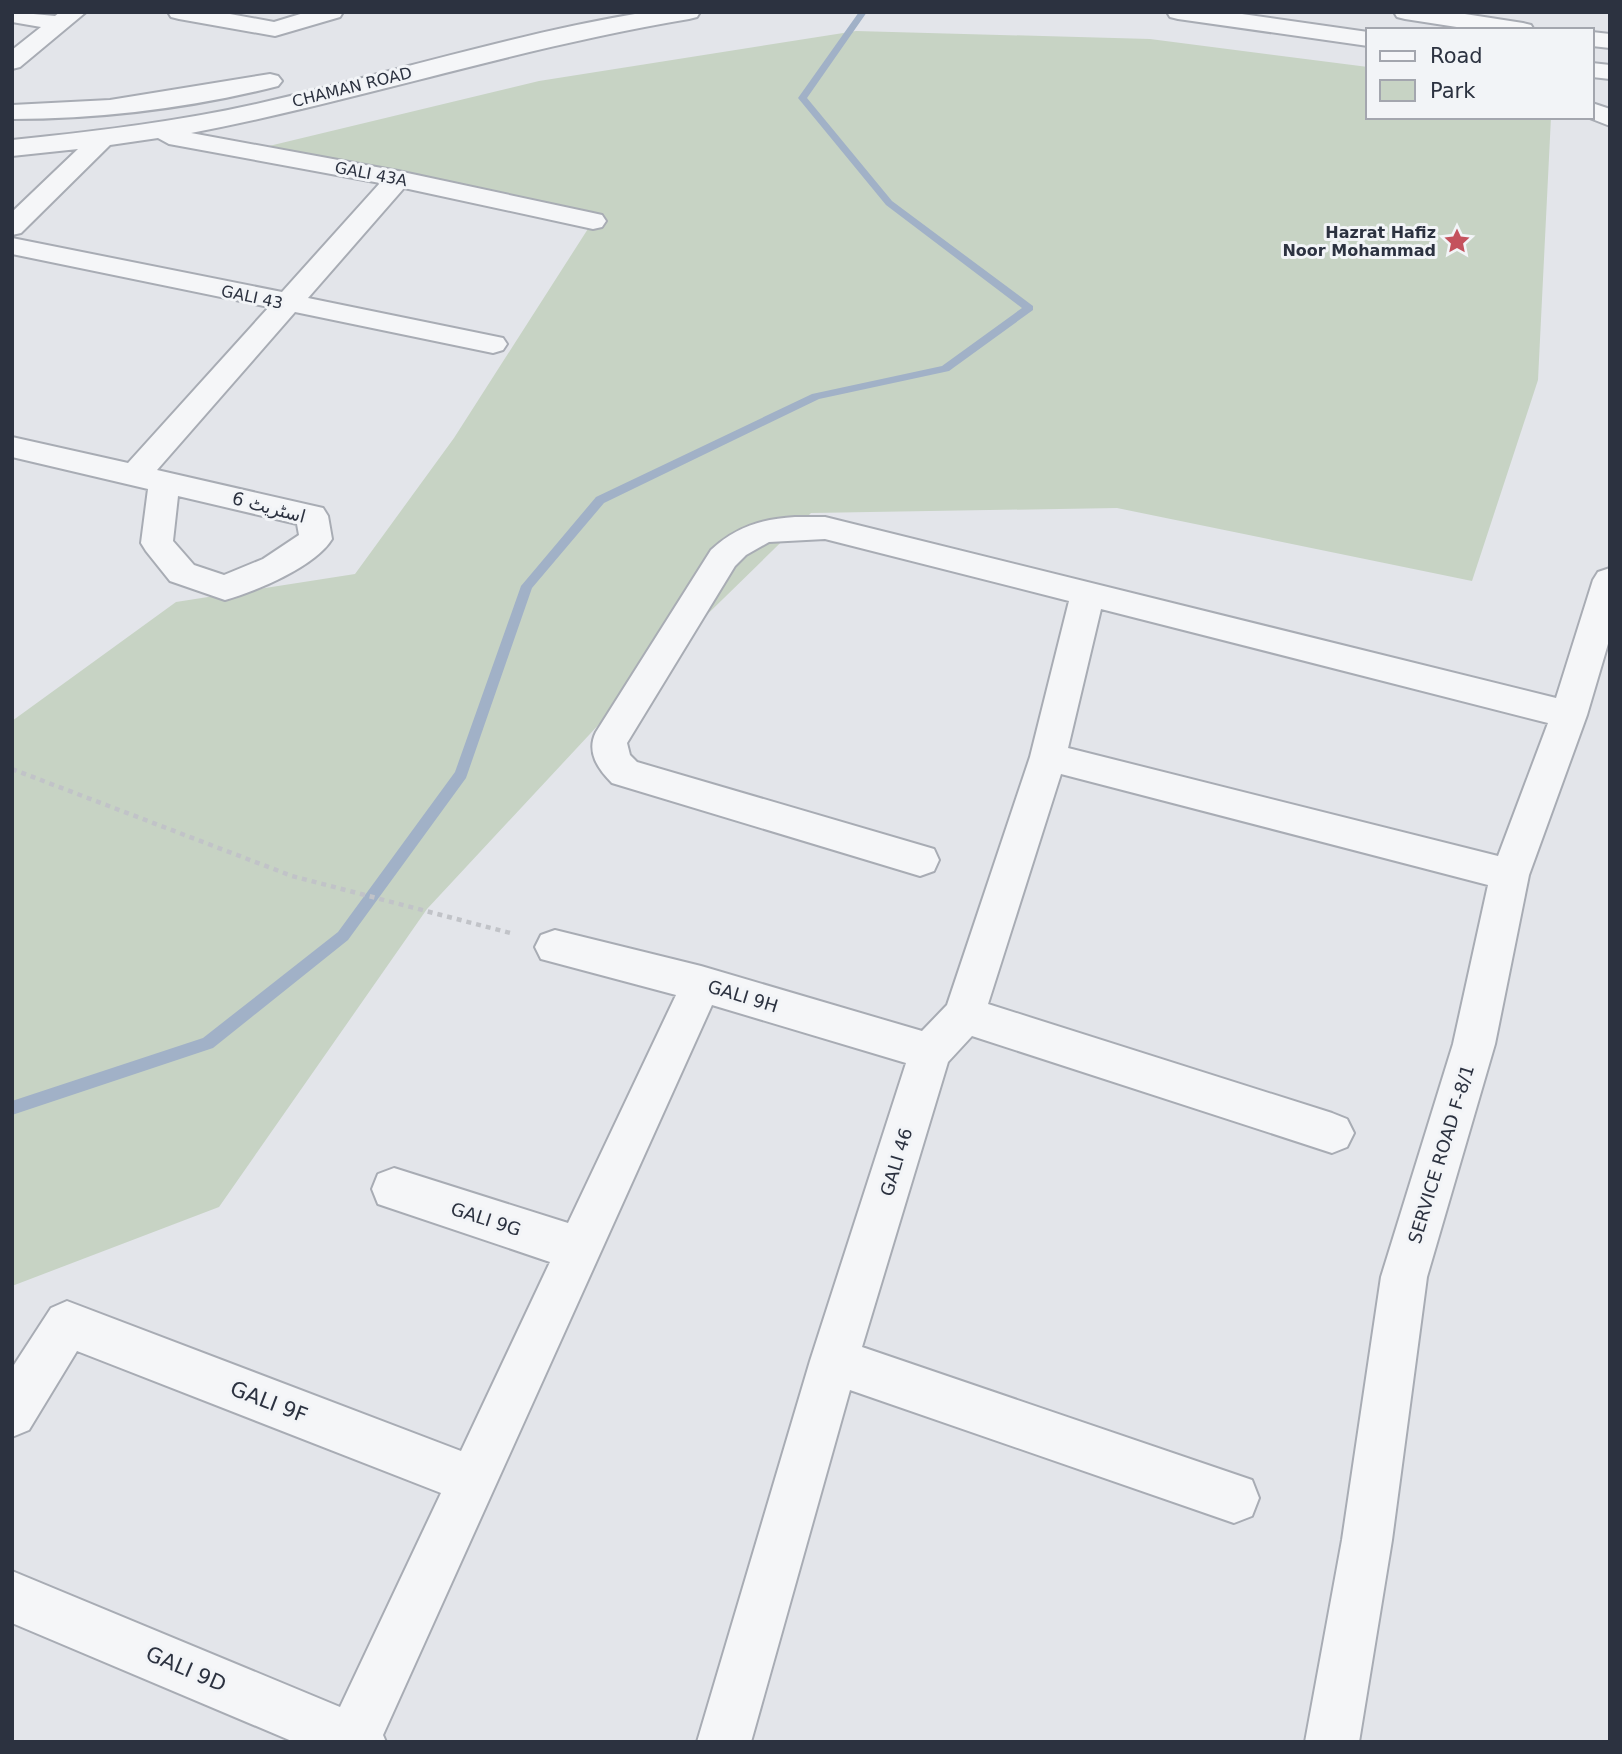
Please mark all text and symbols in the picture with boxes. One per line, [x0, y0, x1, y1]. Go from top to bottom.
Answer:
legend [1366, 28, 1594, 119]
text: Road [1430, 44, 1483, 68]
street label: CHAMAN ROAD [290, 63, 414, 111]
text: Park [1430, 79, 1476, 103]
street label: GALI 43A [333, 158, 409, 190]
place label: Hazrat Hafiz Noor Mohammad [1282, 223, 1436, 260]
place icon: Hazrat Hafiz Noor Mohammad [1442, 226, 1472, 256]
street label: GALI 43 [219, 281, 285, 313]
street label: اسٹریٹ 6 [230, 487, 308, 528]
street label: GALI 9H [705, 975, 781, 1017]
street label: SERVICE ROAD F-8/1 [1404, 1062, 1478, 1246]
street label: GALI 46 [876, 1125, 916, 1199]
street label: GALI 9G [448, 1198, 524, 1240]
street label: GALI 9F [227, 1376, 311, 1428]
street label: GALI 9D [142, 1641, 230, 1697]

